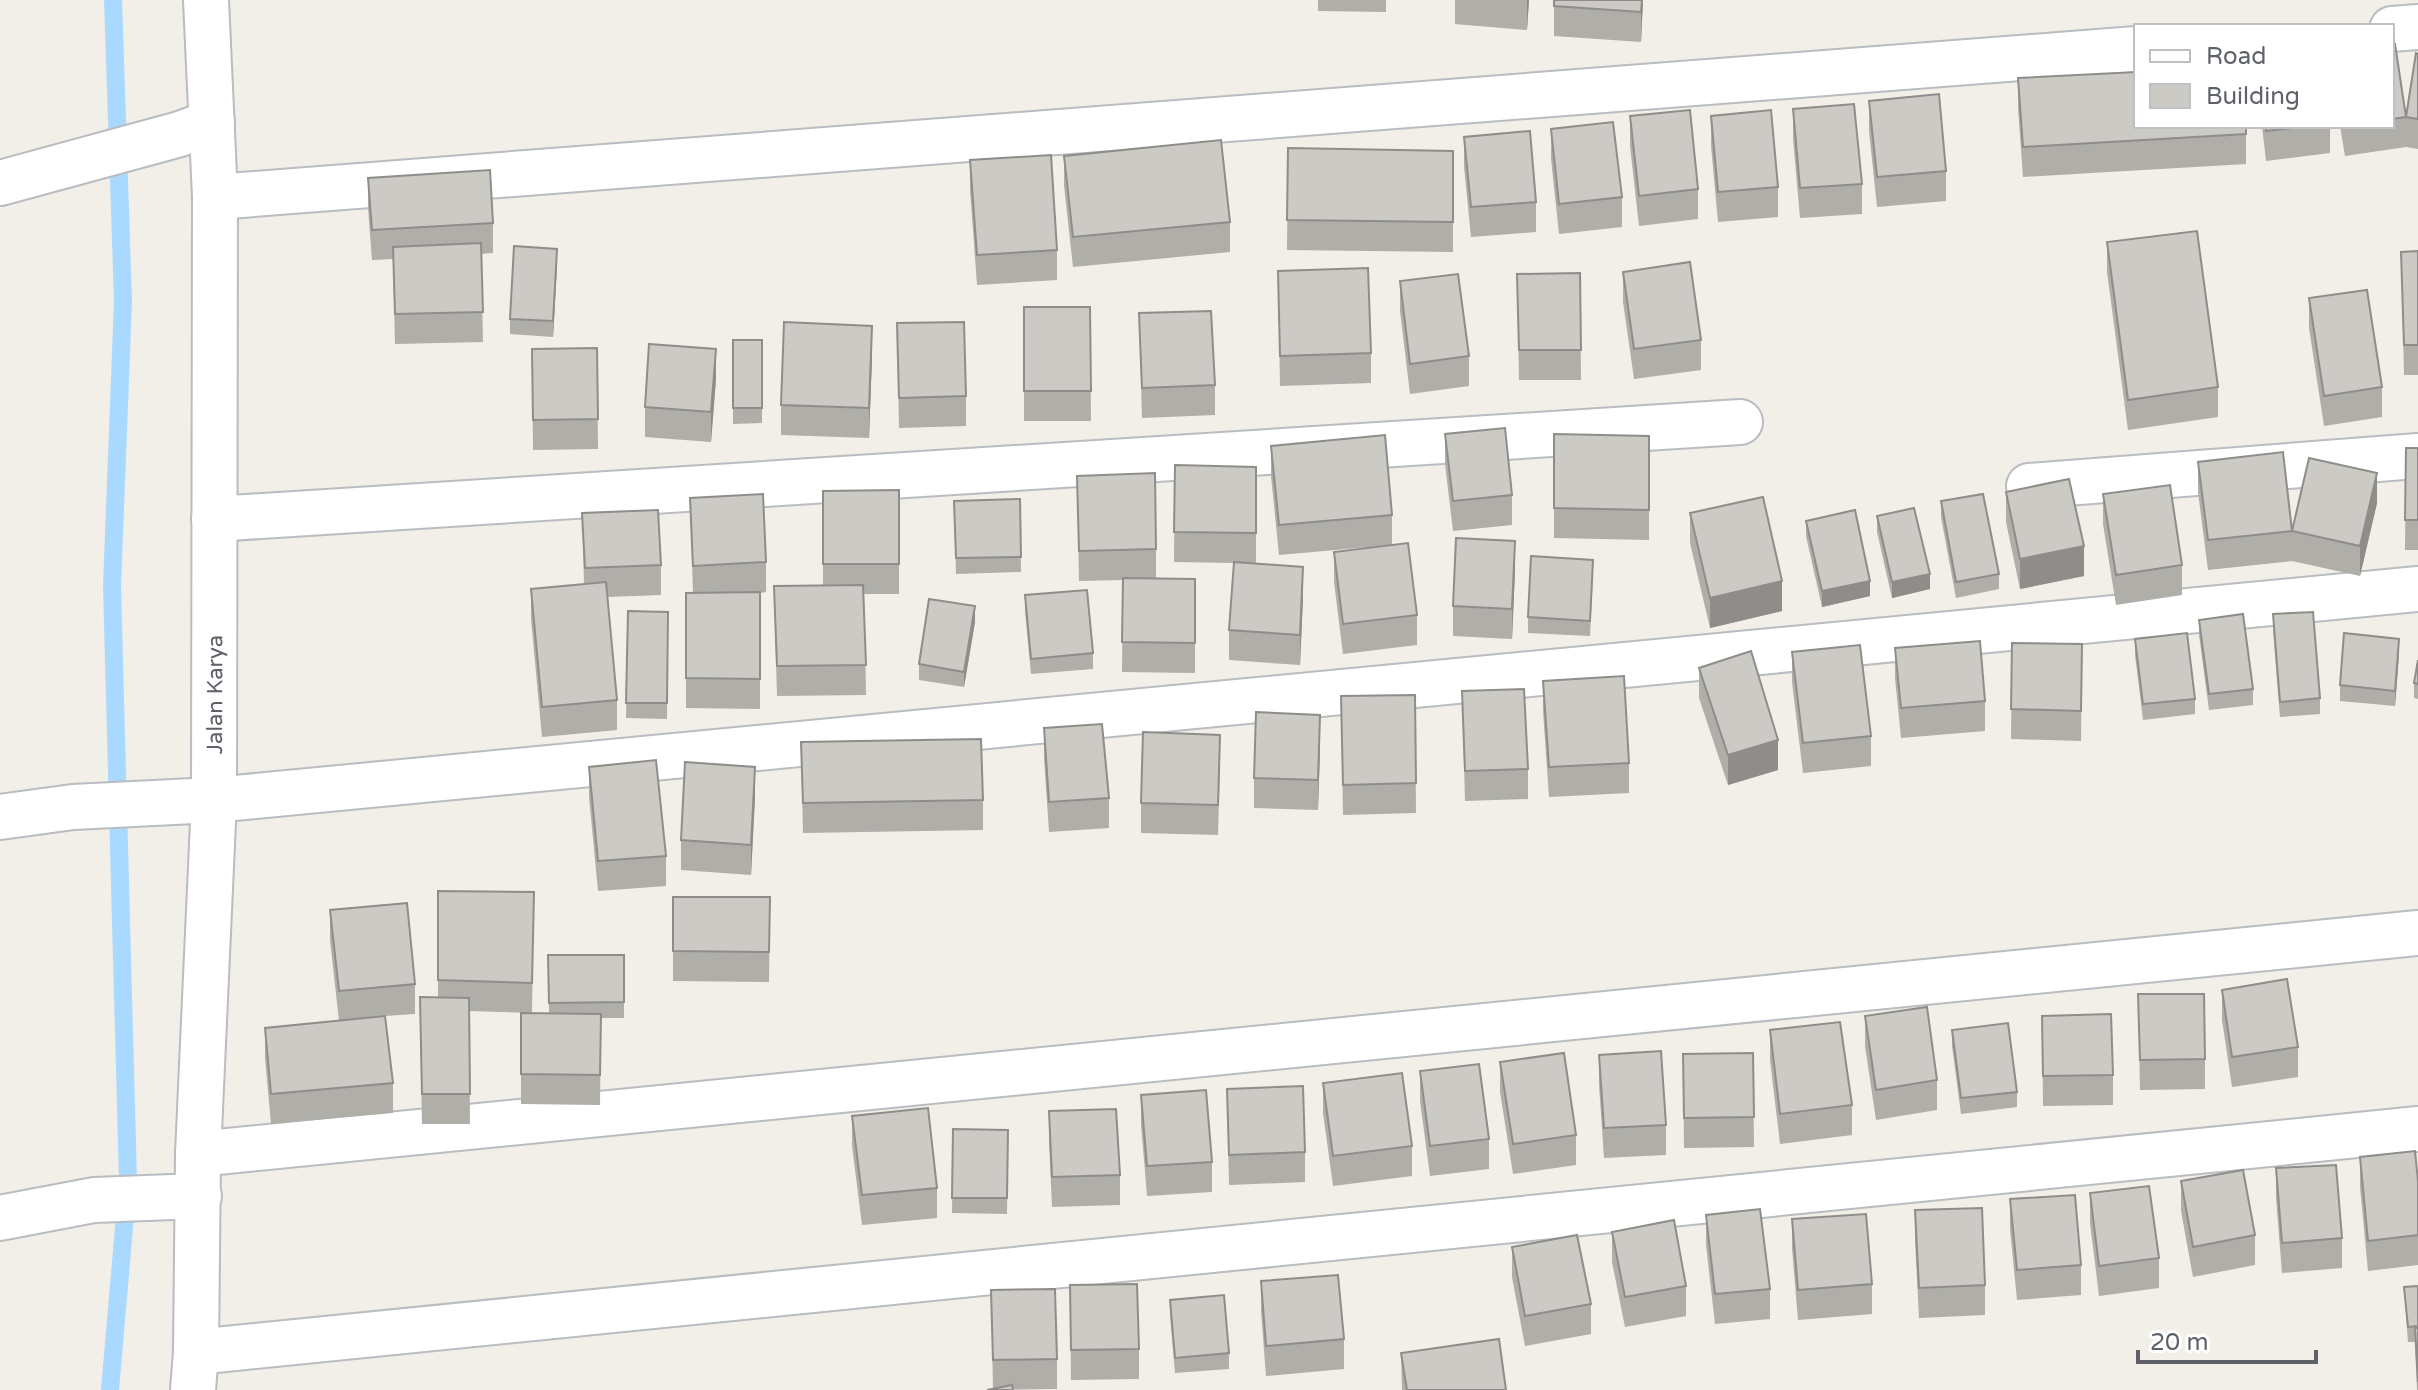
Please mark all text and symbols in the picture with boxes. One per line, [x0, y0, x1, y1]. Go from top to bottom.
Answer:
legend [2134, 24, 2394, 128]
text: Road [2206, 42, 2266, 71]
text: Building [2206, 82, 2300, 111]
street label: Jalan Karya [202, 635, 228, 754]
scale bar [2138, 1314, 2316, 1364]
text: 20 m [2150, 1328, 2208, 1357]

